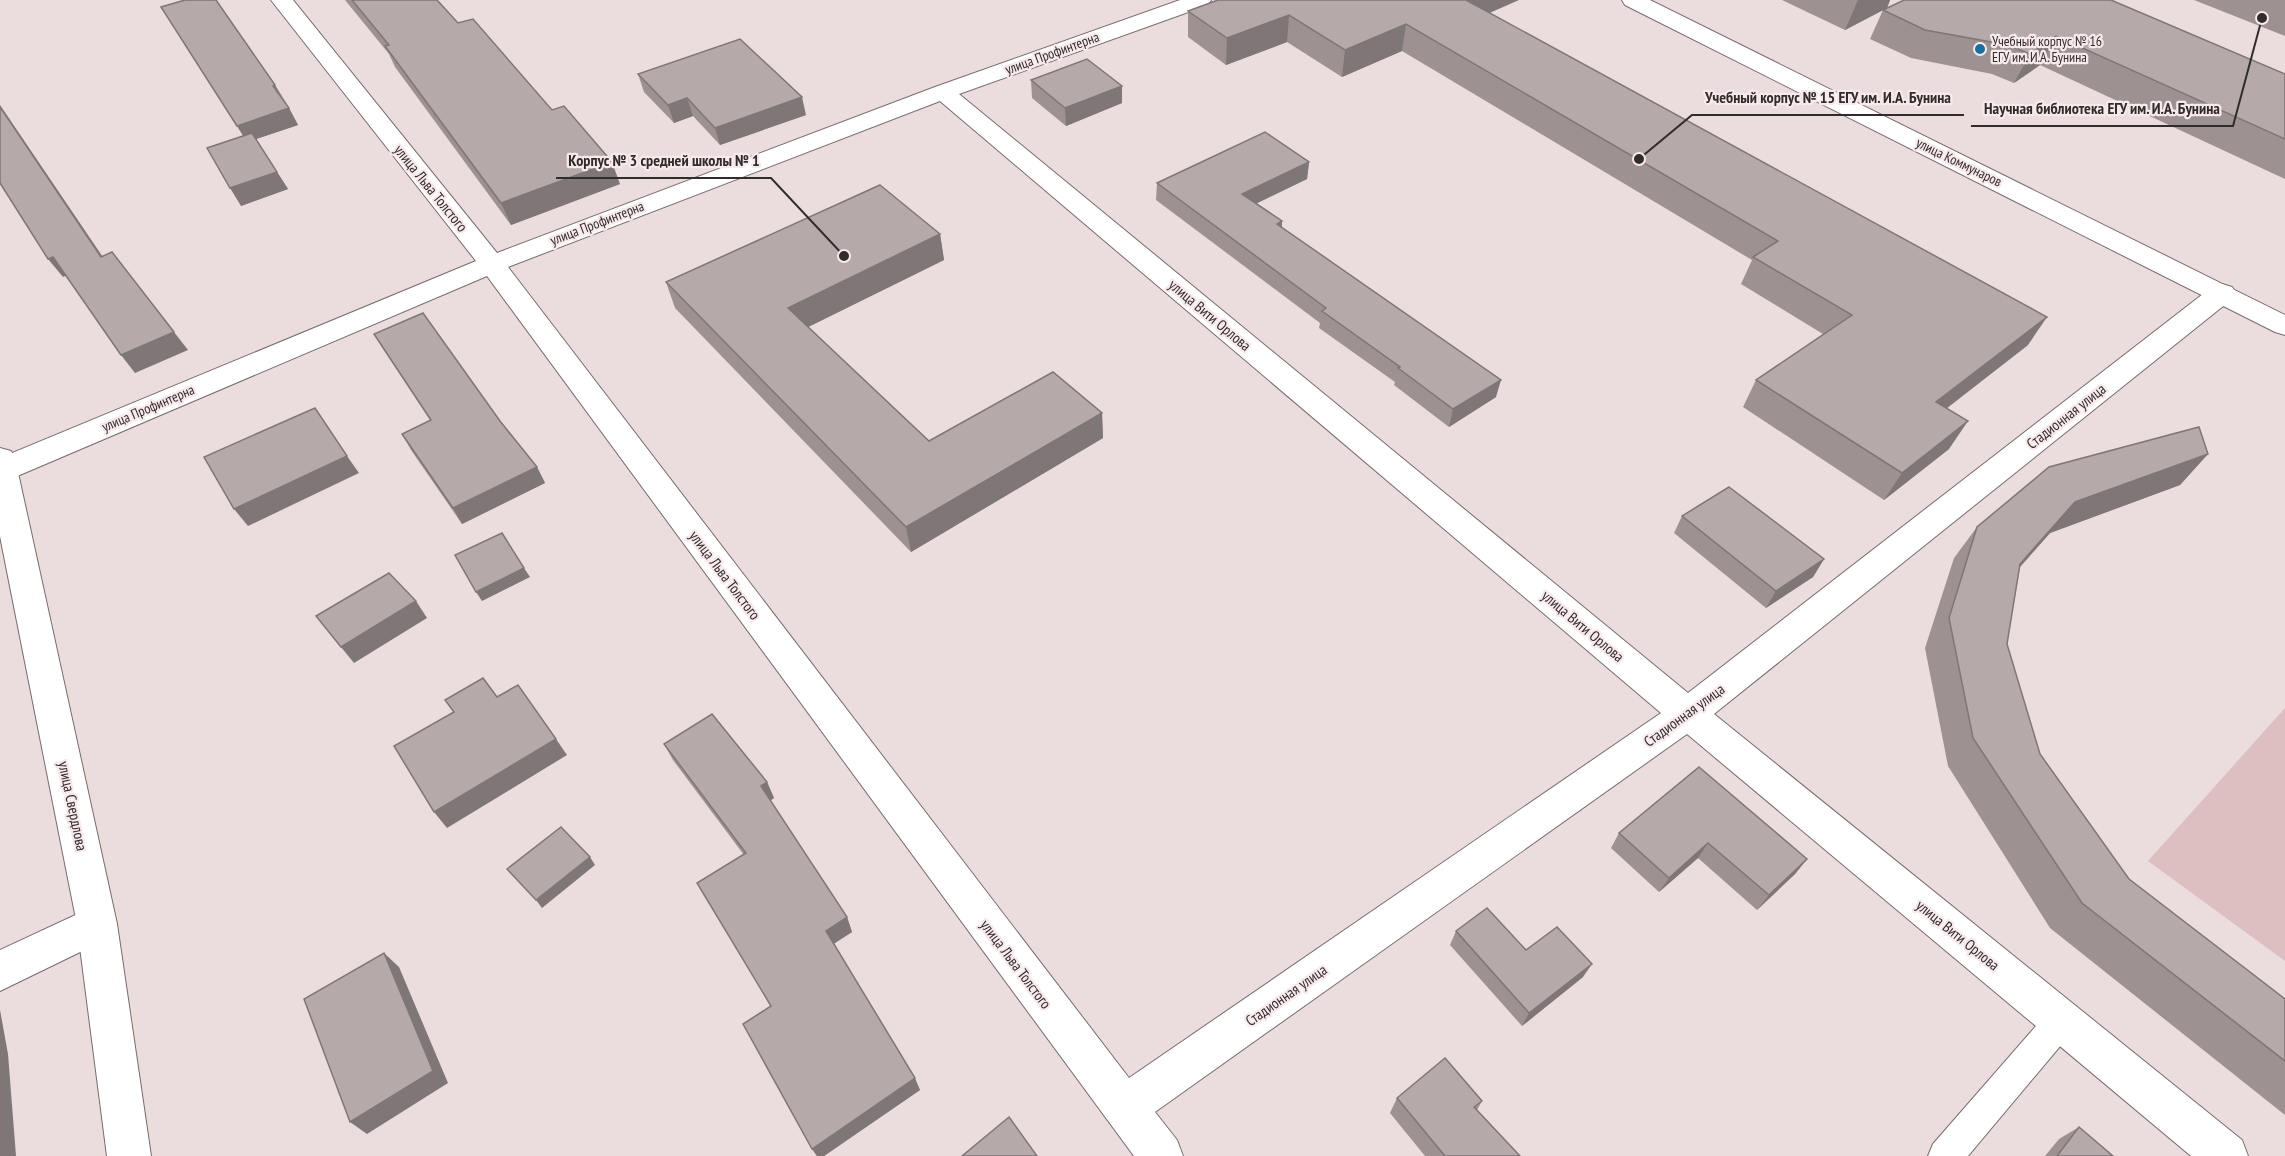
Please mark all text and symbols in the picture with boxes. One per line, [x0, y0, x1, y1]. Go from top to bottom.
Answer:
street label: улица Профинтерна [1002, 28, 1102, 78]
place label: Учебный корпус № 16 ЕГУ им. И.А. Бунина [1992, 32, 2102, 66]
marker: Учебный корпус № 16 ЕГУ им. И.А. Бунина [1973, 42, 1987, 56]
callout: Учебный корпус № 15 ЕГУ им. И.А. Бунина [1692, 81, 1964, 115]
text: Учебный корпус № 15 ЕГУ им. И.А. Бунина [1704, 87, 1951, 107]
callout: Научная библиотека ЕГУ им. И.А. Бунина [1971, 92, 2233, 126]
text: Научная библиотека ЕГУ им. И.А. Бунина [1984, 98, 2220, 118]
street label: улица Коммунаров [1913, 133, 2005, 191]
street label: улица Льва Толстого [390, 141, 472, 235]
callout: Корпус № 3 средней школы № 1 [556, 144, 771, 178]
text: Корпус № 3 средней школы № 1 [568, 150, 760, 170]
street label: улица Профинтерна [548, 197, 646, 249]
street label: улица Вити Орлова [1165, 275, 1255, 355]
street label: Стадионная улица [2023, 379, 2109, 453]
street label: улица Профинтерна [99, 380, 197, 436]
street label: улица Льва Толстого [685, 527, 765, 623]
street label: улица Вити Орлова [1538, 586, 1628, 666]
street label: Стадионная улица [1640, 679, 1728, 751]
street label: улица Свердлова [54, 759, 92, 853]
street label: улица Вити Орлова [1913, 896, 2003, 974]
street label: улица Льва Толстого [976, 916, 1056, 1012]
street label: Стадионная улица [1242, 960, 1330, 1030]

